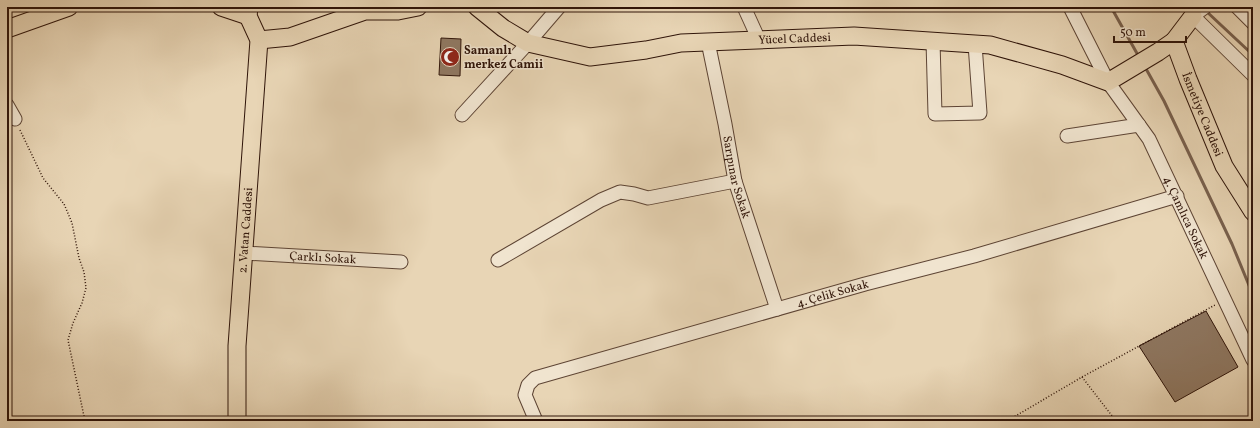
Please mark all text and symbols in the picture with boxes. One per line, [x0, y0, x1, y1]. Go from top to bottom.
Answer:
scale bar [1114, 18, 1186, 44]
text: 50 m [1120, 25, 1146, 41]
street label: Yücel Caddesi [758, 30, 832, 49]
place label: Samanlı merkez Camii [464, 43, 543, 73]
mosque icon: Samanlı merkez Camii [439, 46, 461, 68]
street label: İsmetiye Caddesi [1177, 70, 1226, 160]
street label: Sarıpınar Sokak [718, 135, 754, 221]
street label: 4. Çamlıca Sokak [1159, 174, 1212, 262]
street label: 2. Vatan Caddesi [235, 187, 257, 274]
street label: Çarklı Sokak [289, 249, 357, 268]
street label: 4. Çelik Sokak [795, 276, 871, 312]

